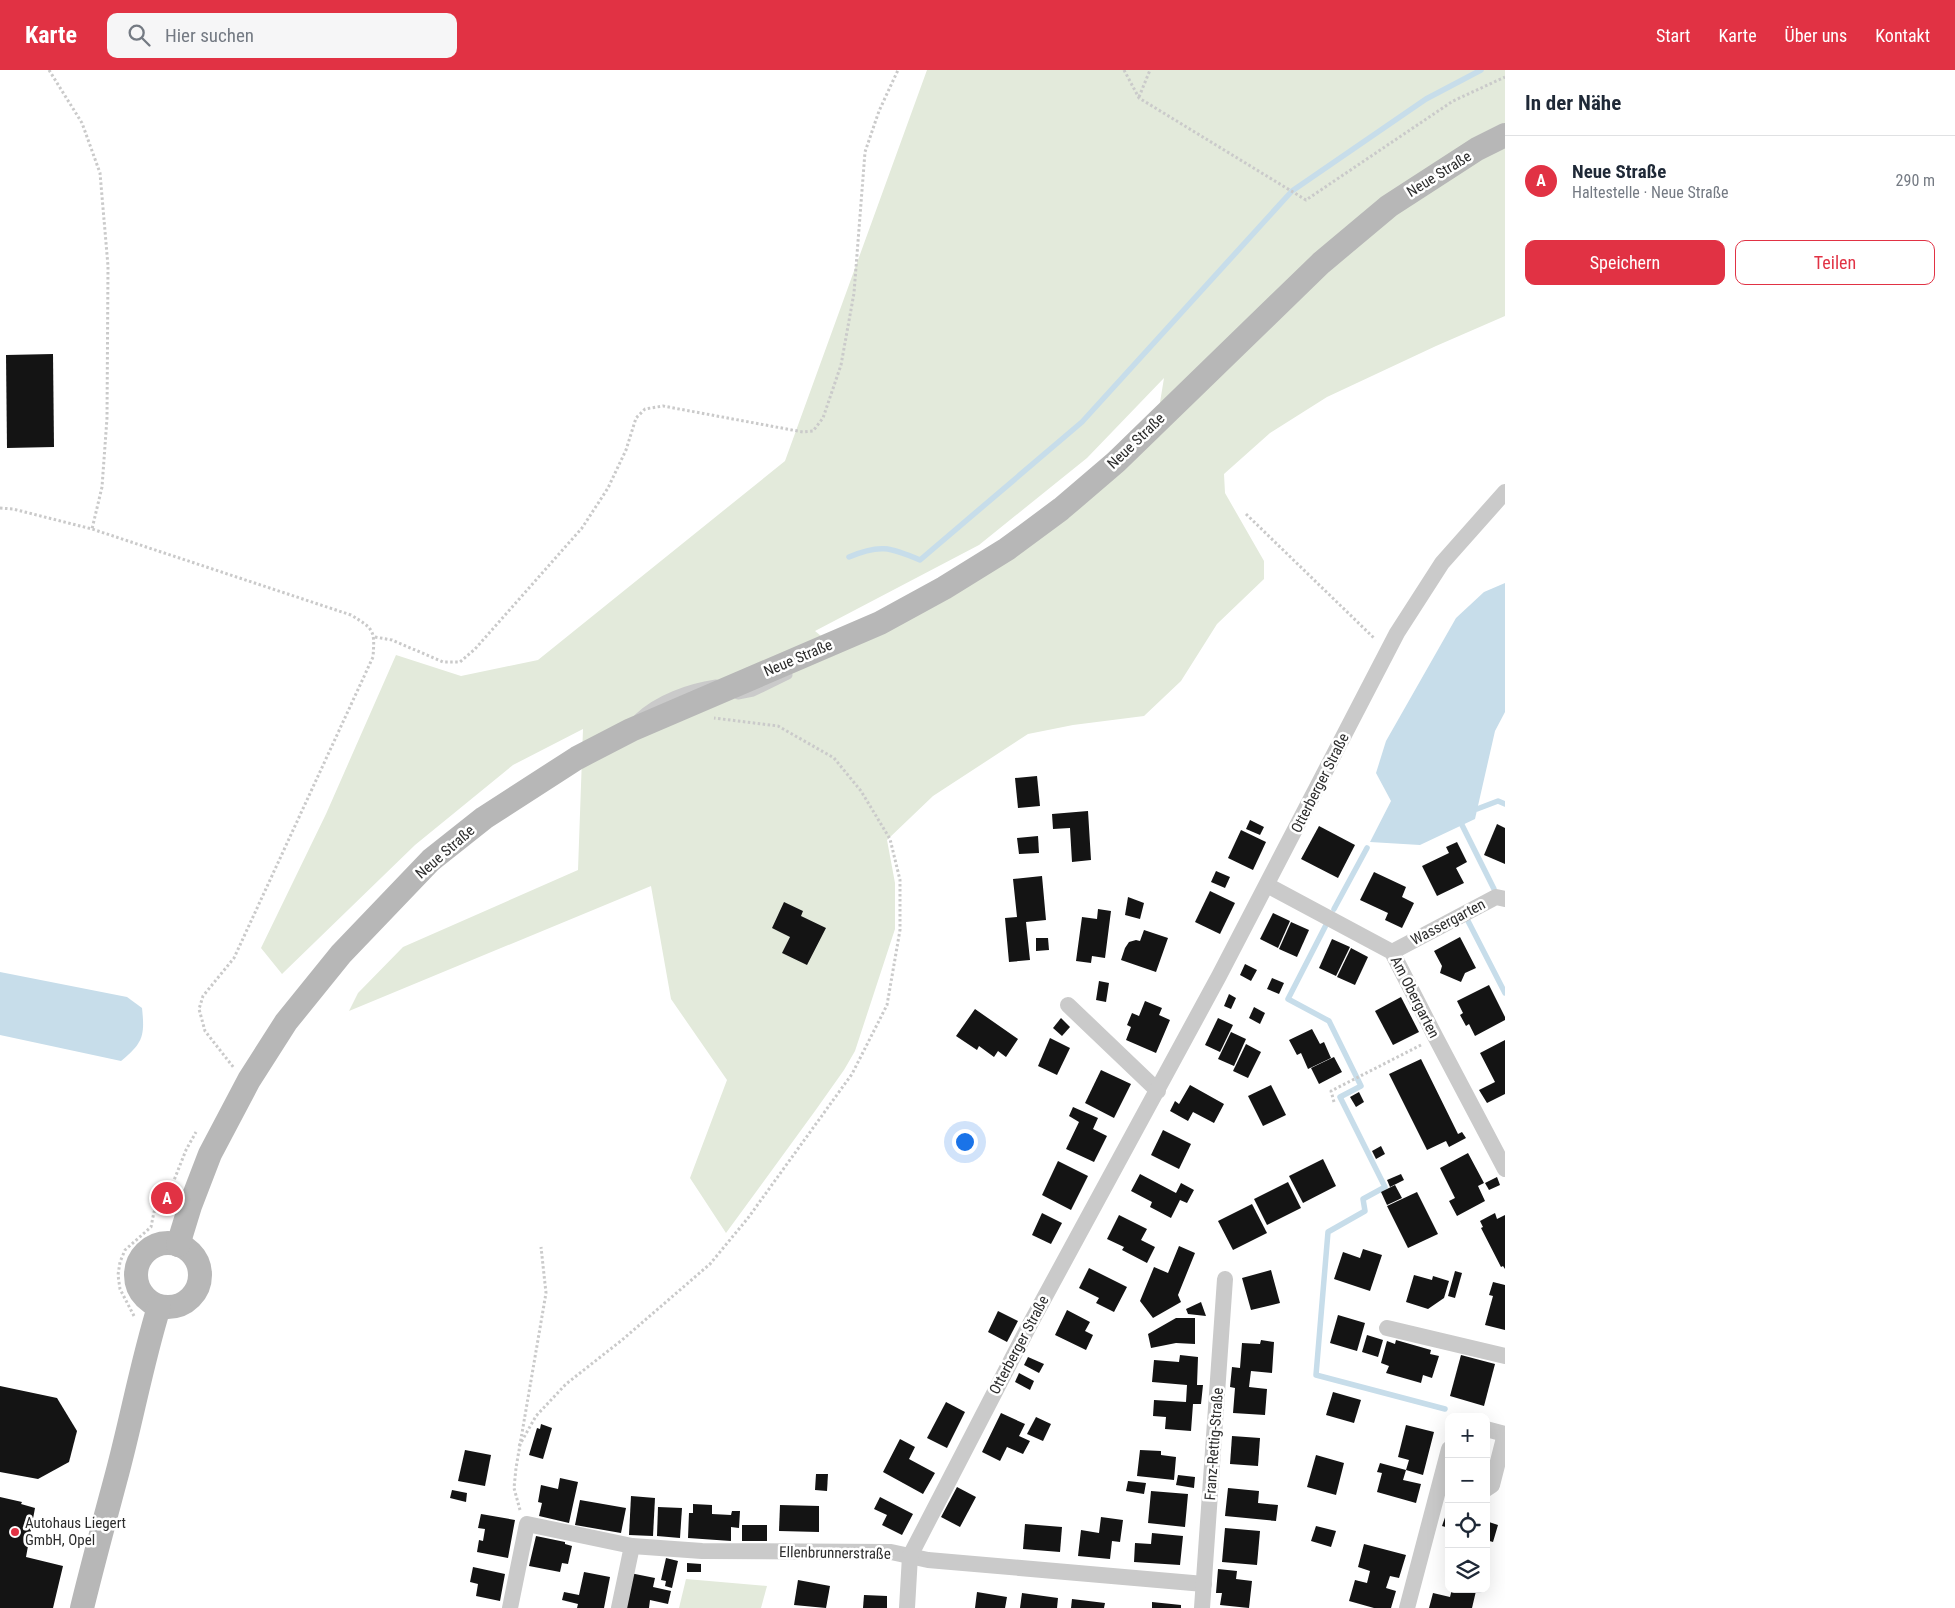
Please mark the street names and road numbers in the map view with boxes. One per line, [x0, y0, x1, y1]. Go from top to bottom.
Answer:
street label: Neue Straße [1403, 147, 1475, 201]
street label: Neue Straße [1104, 409, 1168, 473]
street label: Neue Straße [761, 636, 835, 680]
street label: Otterberger Straße [1287, 730, 1353, 836]
street label: Neue Straße [412, 821, 478, 883]
street label: Wassergarten [1408, 895, 1488, 949]
street label: Am Obergarten [1387, 953, 1443, 1041]
street label: Otterberger Straße [985, 1293, 1053, 1397]
street label: Franz-Rettig-Straße [1201, 1387, 1227, 1501]
street label: Ellenbrunnerstraße [779, 1543, 891, 1563]

